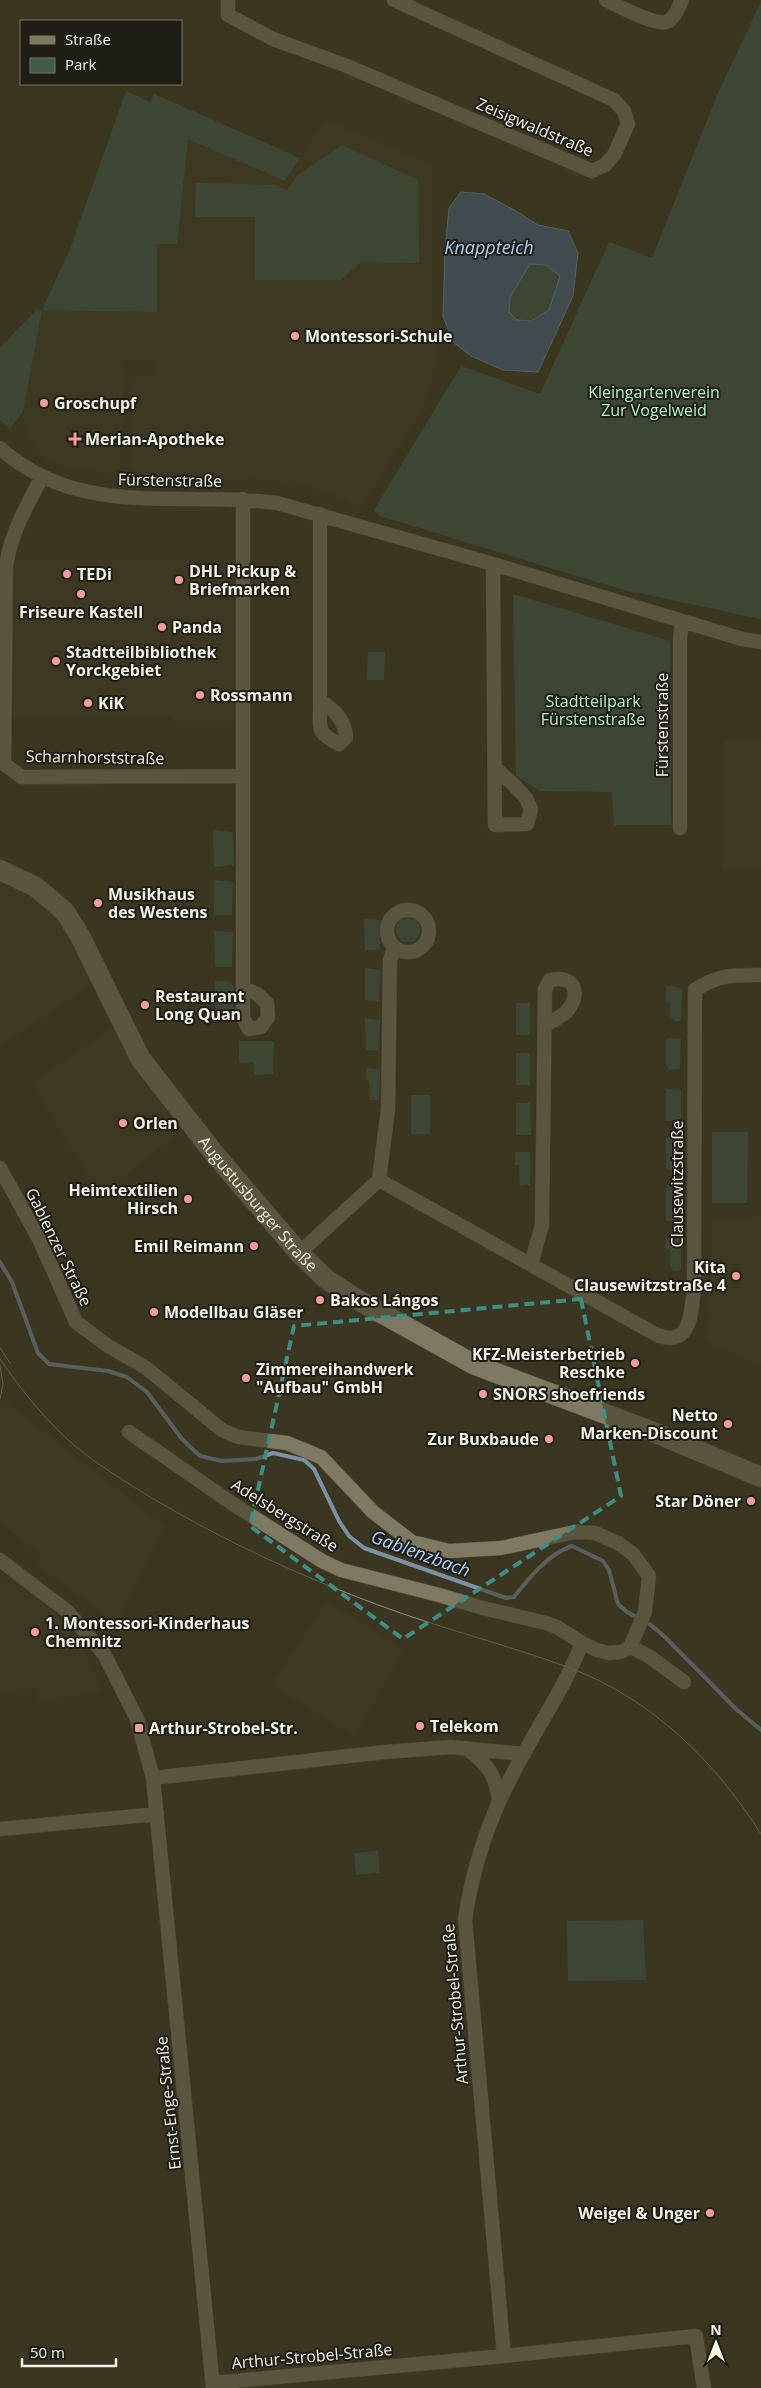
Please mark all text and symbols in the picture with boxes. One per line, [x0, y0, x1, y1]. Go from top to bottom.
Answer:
legend [20, 20, 182, 85]
text: Straße [65, 29, 111, 49]
text: Park [65, 54, 96, 74]
street label: Zeisigwaldstraße [473, 92, 597, 162]
water label: Knappteich [444, 235, 534, 259]
place label: Montessori-Schule [305, 325, 452, 347]
marker: Montessori-Schule [289, 330, 301, 342]
park label: Kleingartenverein Zur Vogelweid [588, 381, 720, 421]
place label: Groschupf [54, 392, 137, 414]
marker: Groschupf [38, 397, 50, 409]
place label: Merian-Apotheke [85, 428, 224, 450]
marker: Merian-Apotheke [69, 433, 81, 445]
street label: Fürstenstraße [118, 468, 222, 492]
place label: DHL Pickup & Briefmarken [189, 560, 296, 600]
place label: TEDi [77, 563, 112, 585]
marker: TEDi [61, 568, 73, 580]
marker: DHL Pickup & Briefmarken [173, 574, 185, 586]
marker: Friseure Kastell [75, 588, 87, 600]
place label: Friseure Kastell [19, 601, 143, 623]
place label: Panda [172, 616, 222, 638]
marker: Panda [156, 621, 168, 633]
place label: Stadtteilbibliothek Yorckgebiet [66, 641, 216, 681]
marker: Stadtteilbibliothek Yorckgebiet [50, 655, 62, 667]
street label: Fürstenstraße [651, 673, 673, 777]
place label: Rossmann [210, 684, 293, 706]
marker: Rossmann [194, 689, 206, 701]
park label: Stadtteilpark Fürstenstraße [541, 690, 645, 730]
place label: KiK [98, 692, 125, 714]
marker: KiK [82, 697, 94, 709]
street label: Scharnhorststraße [26, 745, 164, 769]
place label: Musikhaus des Westens [108, 883, 207, 923]
marker: Musikhaus des Westens [92, 897, 104, 909]
place label: Restaurant Long Quan [155, 985, 245, 1025]
marker: Restaurant Long Quan [139, 999, 151, 1011]
place label: Orlen [133, 1112, 178, 1134]
marker: Orlen [117, 1117, 129, 1129]
street label: Clausewitzstraße [666, 1121, 688, 1247]
street label: Augustusburger Straße [193, 1131, 323, 1276]
place label: Heimtextilien Hirsch [69, 1179, 178, 1219]
street label: Gablenzer Straße [21, 1184, 97, 1310]
marker: Heimtextilien Hirsch [182, 1193, 194, 1205]
place label: Emil Reimann [134, 1235, 244, 1257]
marker: Emil Reimann [248, 1240, 260, 1252]
place label: Kita Clausewitzstraße 4 [574, 1256, 726, 1296]
marker: Kita Clausewitzstraße 4 [730, 1270, 742, 1282]
place label: Bakos Lángos [330, 1289, 439, 1311]
marker: Bakos Lángos [314, 1294, 326, 1306]
place label: Modellbau Gläser [164, 1301, 304, 1323]
marker: Modellbau Gläser [148, 1306, 160, 1318]
place label: KFZ-Meisterbetrieb Reschke [472, 1343, 625, 1383]
marker: KFZ-Meisterbetrieb Reschke [629, 1357, 641, 1369]
place label: Zimmereihandwerk "Aufbau" GmbH [256, 1358, 414, 1398]
marker: Zimmereihandwerk "Aufbau" GmbH [240, 1372, 252, 1384]
place label: SNORS shoefriends [493, 1383, 645, 1405]
marker: SNORS shoefriends [477, 1388, 489, 1400]
place label: Netto Marken-Discount [580, 1404, 718, 1444]
marker: Netto Marken-Discount [722, 1418, 734, 1430]
place label: Zur Buxbaude [427, 1428, 539, 1450]
marker: Zur Buxbaude [543, 1433, 555, 1445]
street label: Adelsbergstraße [227, 1473, 343, 1557]
place label: Star Döner [655, 1490, 741, 1512]
marker: Star Döner [745, 1495, 757, 1507]
water label: Gablenzbach [368, 1524, 474, 1582]
place label: 1. Montessori-Kinderhaus Chemnitz [45, 1612, 249, 1652]
marker: 1. Montessori-Kinderhaus Chemnitz [29, 1626, 41, 1638]
place label: Telekom [430, 1715, 499, 1737]
place label: Arthur-Strobel-Str. [149, 1717, 298, 1739]
marker: Telekom [414, 1720, 426, 1732]
marker: Arthur-Strobel-Str. [133, 1722, 145, 1734]
street label: Arthur-Strobel-Straße [437, 1923, 473, 2085]
street label: Ernst-Enge-Straße [150, 2035, 186, 2171]
place label: Weigel & Unger [578, 2202, 700, 2224]
marker: Weigel & Unger [704, 2207, 716, 2219]
north arrow [691, 2318, 741, 2368]
text: N [710, 2320, 722, 2339]
scale bar [22, 2336, 116, 2368]
street label: Arthur-Strobel-Straße [231, 2338, 393, 2374]
text: 50 m [30, 2342, 65, 2362]

